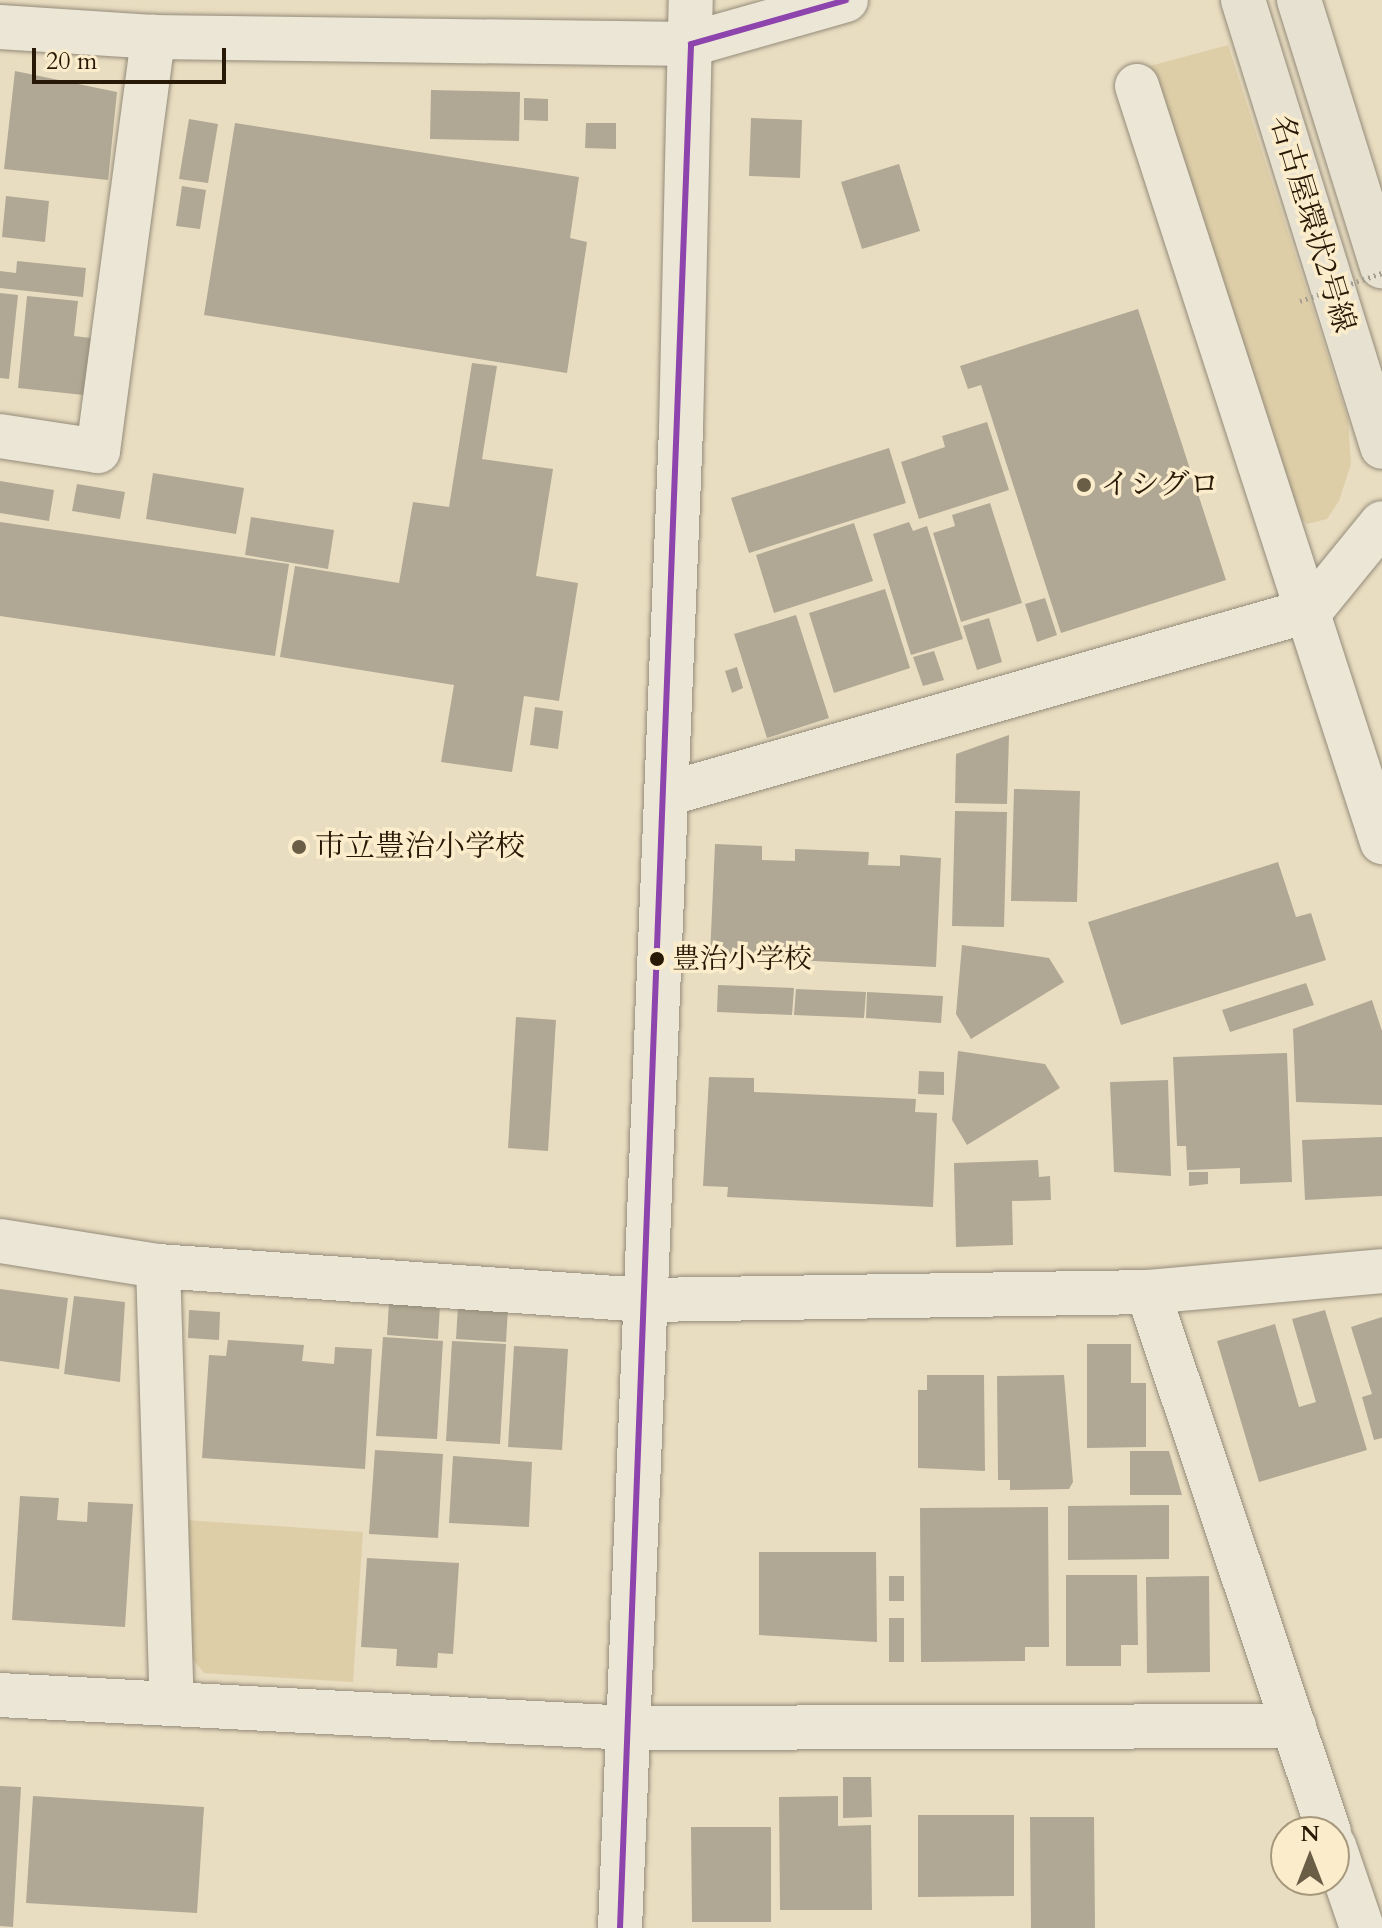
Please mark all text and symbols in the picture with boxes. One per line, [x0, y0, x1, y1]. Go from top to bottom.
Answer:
scale bar [36, 32, 230, 82]
text: 20 m [46, 45, 97, 78]
street label: 名古屋環状2号線 [1262, 111, 1362, 337]
place label: イシグロ [1100, 467, 1220, 503]
marker: イシグロ [1075, 476, 1093, 494]
place label: 市立豊治小学校 [315, 829, 525, 865]
marker: 市立豊治小学校 [290, 838, 308, 856]
place label: 豊治小学校 [672, 942, 812, 976]
marker: 豊治小学校 [649, 951, 665, 967]
north arrow [1270, 1816, 1350, 1896]
text: N [1300, 1819, 1320, 1849]

